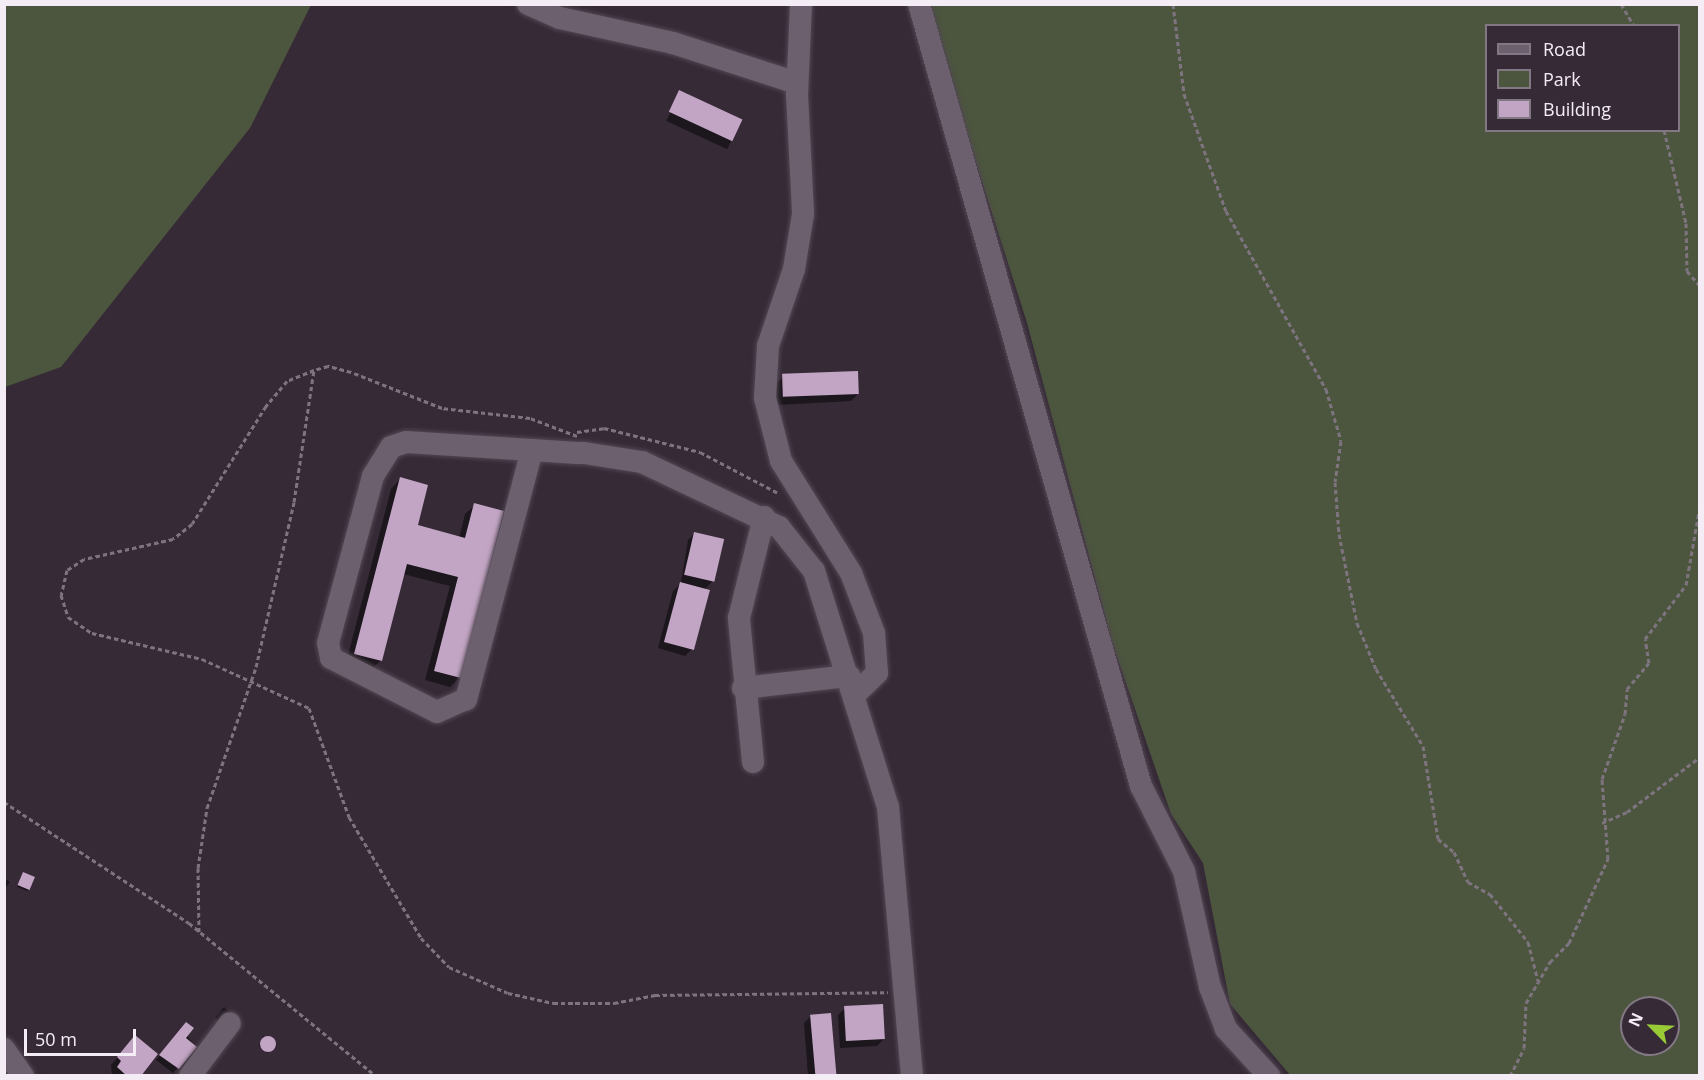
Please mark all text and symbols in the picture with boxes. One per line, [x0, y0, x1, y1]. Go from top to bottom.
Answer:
legend [1485, 24, 1680, 132]
text: Road [1543, 37, 1586, 61]
text: Park [1543, 67, 1581, 91]
text: Building [1543, 97, 1611, 121]
north arrow [1620, 996, 1680, 1056]
text: N [1623, 1009, 1648, 1030]
scale bar [27, 1017, 140, 1055]
text: 50 m [35, 1027, 77, 1051]

